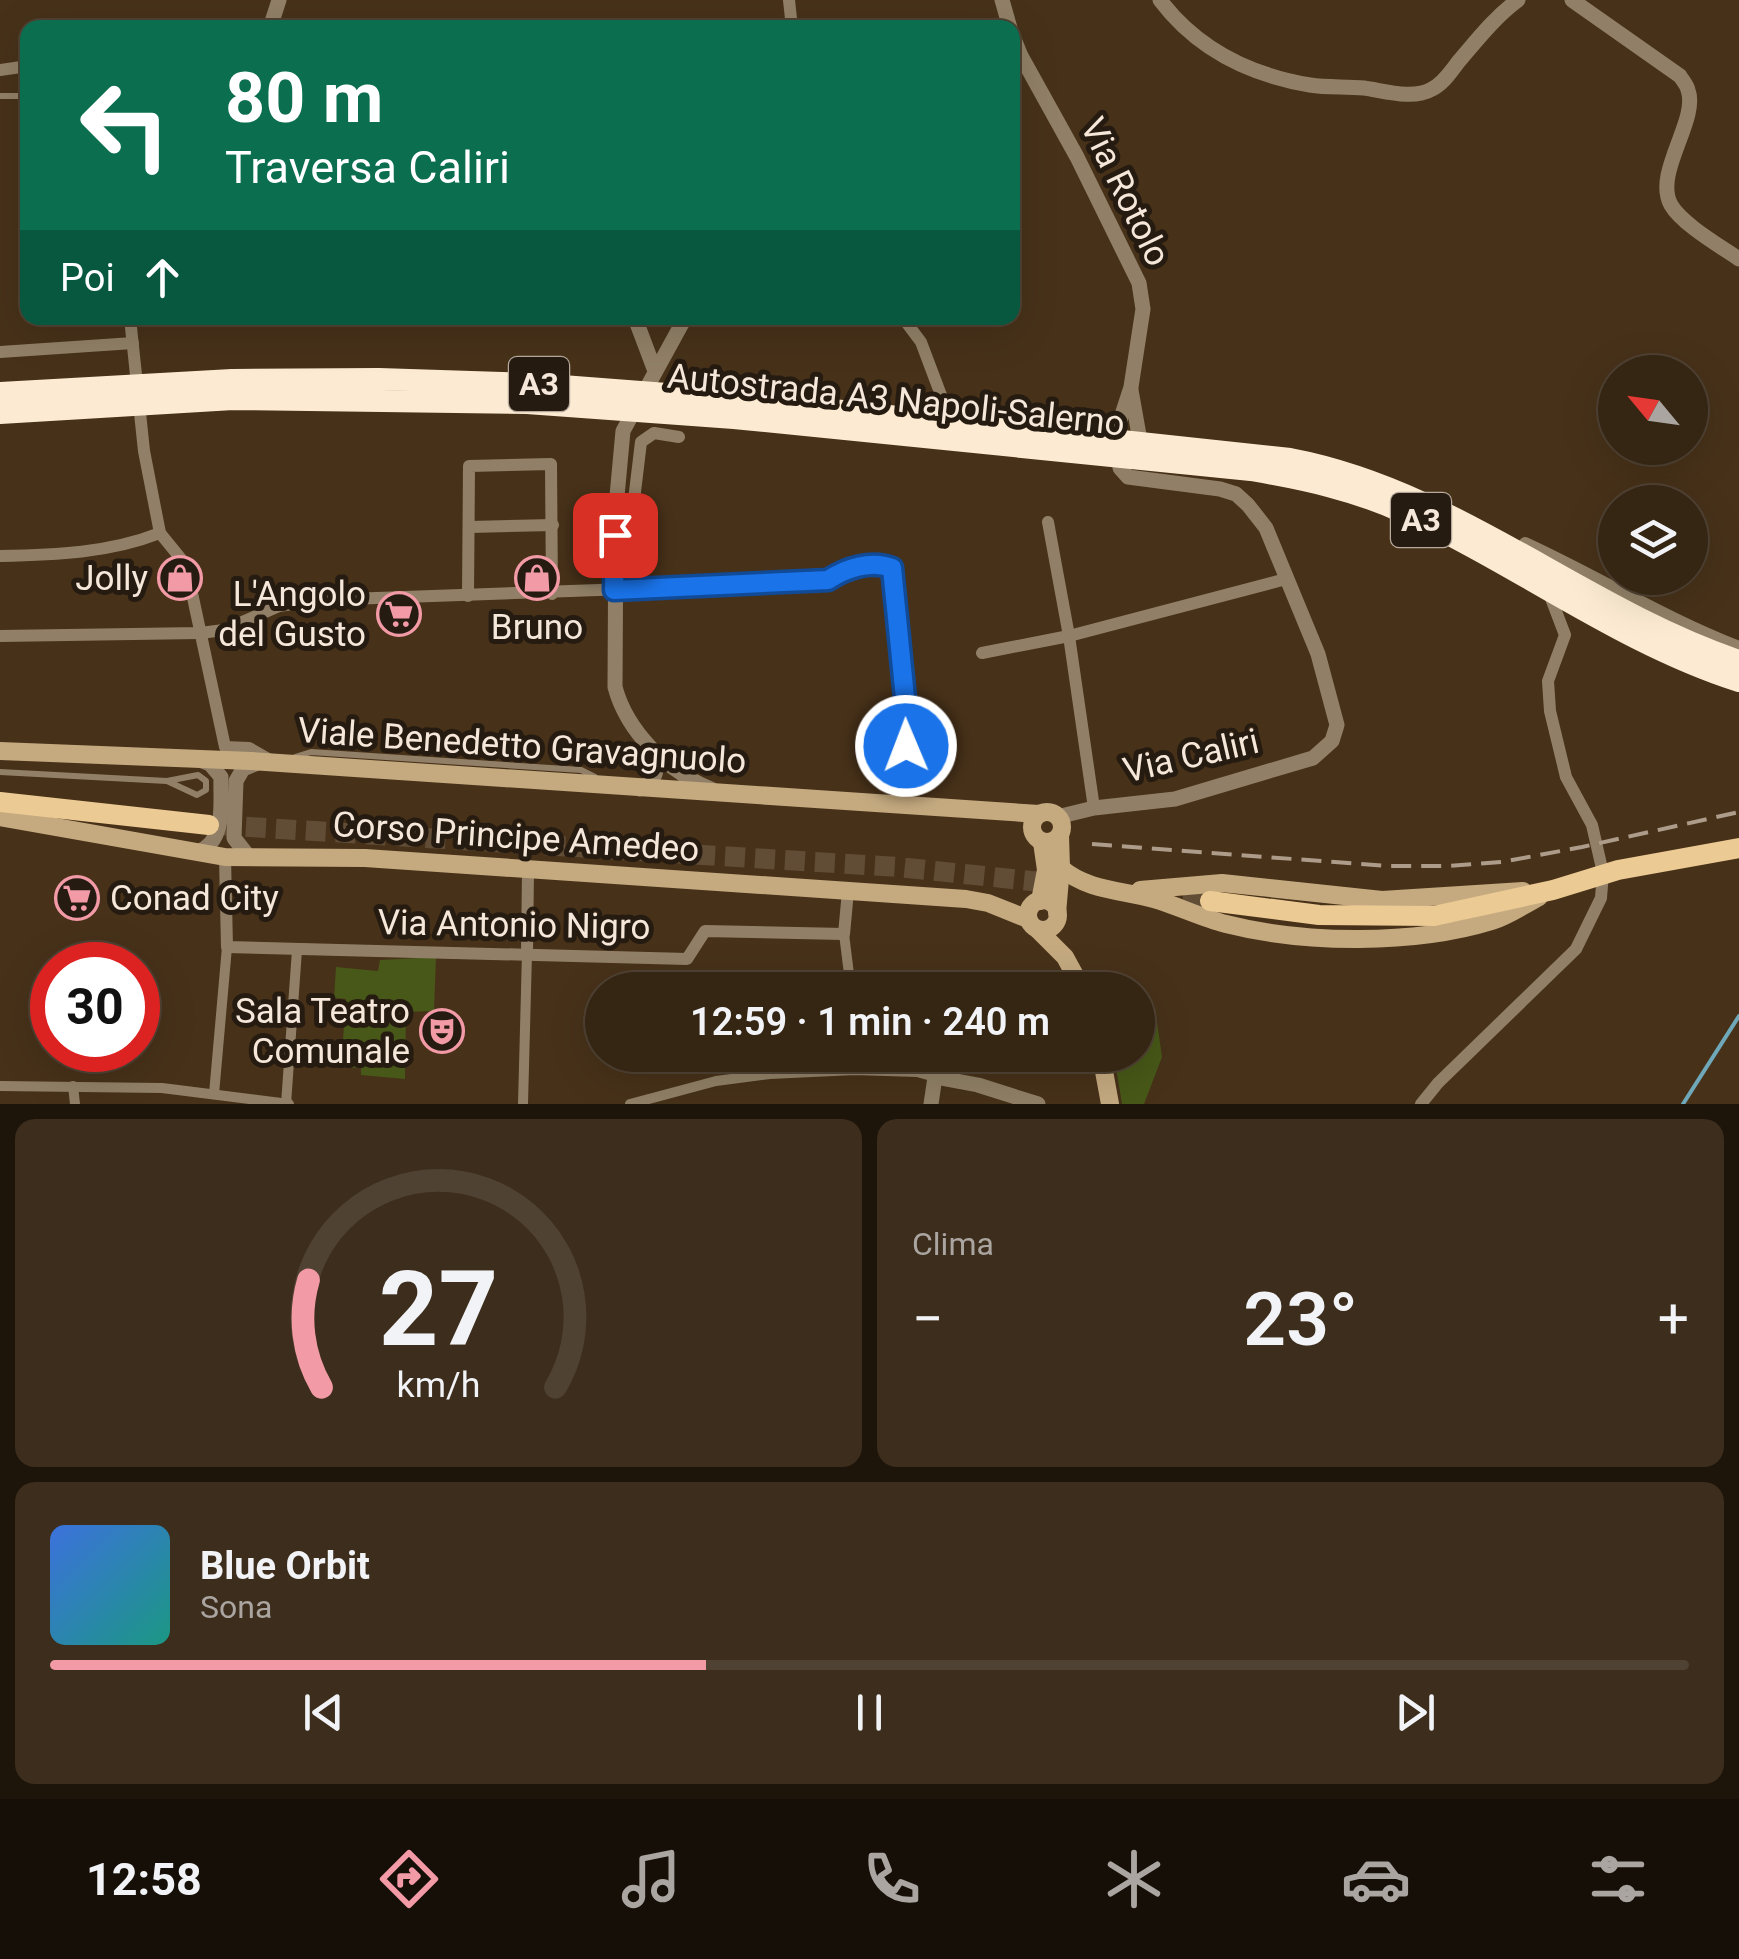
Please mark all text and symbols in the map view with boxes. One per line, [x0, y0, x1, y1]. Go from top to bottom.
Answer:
text: 80 m [225, 57, 383, 139]
icon: left [60, 60, 190, 190]
street label: Via Rotolo [1072, 111, 1178, 273]
text: Traversa Caliri [225, 141, 510, 194]
icon: ahead [135, 250, 190, 305]
text: Poi [60, 256, 115, 300]
north arrow [1598, 355, 1708, 465]
map controls [1598, 355, 1708, 595]
street label: Autostrada A3 Napoli-Salerno [665, 356, 1127, 444]
road number: A3 [509, 357, 569, 411]
button: layers [1598, 485, 1708, 595]
pin [573, 493, 658, 578]
road number: A3 [1391, 493, 1451, 547]
icon: arrive [588, 508, 643, 563]
shop icon: Jolly [157, 555, 203, 601]
shop icon: Bruno [514, 555, 560, 601]
place label: Jolly [75, 558, 148, 599]
place label: L'Angolo del Gusto [218, 574, 366, 655]
supermarket icon: L'Angolo del Gusto [376, 591, 422, 637]
place label: Bruno [491, 607, 583, 648]
position arrow [854, 694, 958, 798]
street label: Viale Benedetto Gravagnuolo [296, 710, 748, 782]
street label: Via Caliri [1119, 721, 1263, 791]
street label: Corso Principe Amedeo [331, 804, 701, 870]
supermarket icon: Conad City [54, 875, 100, 921]
place label: Conad City [110, 878, 279, 919]
street label: Via Antonio Nigro [377, 902, 651, 948]
speed limit sign: 30 [30, 942, 160, 1072]
place label: Sala Teatro Comunale [235, 991, 410, 1072]
text: 12:59 · 1 min · 240 m [690, 1000, 1050, 1044]
theatre icon: Sala Teatro Comunale [419, 1008, 465, 1054]
text: Clima [912, 1225, 994, 1263]
text: 27 [379, 1249, 498, 1370]
text: 23° [1243, 1275, 1358, 1363]
text: − [912, 1287, 943, 1351]
text: + [1658, 1287, 1689, 1351]
text: km/h [397, 1364, 480, 1406]
text: Blue Orbit [200, 1544, 370, 1588]
text: Sona [200, 1588, 272, 1626]
icon: previous [296, 1685, 351, 1740]
icon: pause [842, 1685, 897, 1740]
icon: next [1388, 1685, 1443, 1740]
icon: directions [374, 1844, 444, 1914]
icon: music [616, 1844, 686, 1914]
icon: phone [857, 1844, 927, 1914]
icon: climate [1099, 1844, 1169, 1914]
icon: car [1341, 1844, 1411, 1914]
icon: filters [1583, 1844, 1653, 1914]
text: 12:58 [86, 1853, 202, 1906]

